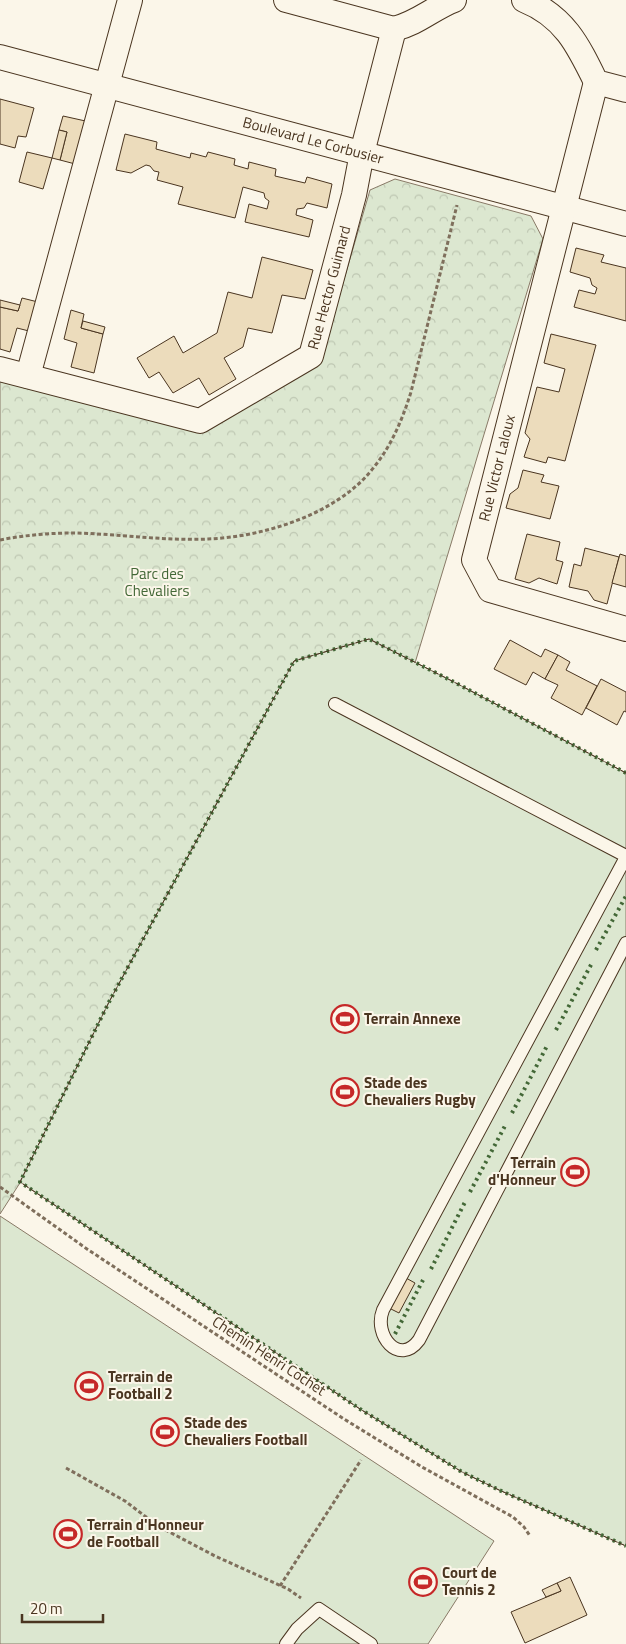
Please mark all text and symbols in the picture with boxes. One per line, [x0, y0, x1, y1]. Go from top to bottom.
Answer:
street label: Boulevard Le Corbusier [240, 110, 386, 170]
street label: Rue Hector Guimard [301, 223, 356, 352]
street label: Rue Victor Laloux [472, 412, 521, 524]
park label: Parc des Chevaliers [125, 562, 189, 602]
sports icon: Terrain Annexe [330, 1004, 360, 1034]
place label: Terrain Annexe [364, 1007, 461, 1030]
place label: Stade des Chevaliers Rugby [364, 1071, 476, 1111]
sports icon: Stade des Chevaliers Rugby [330, 1077, 360, 1107]
place label: Terrain d'Honneur [488, 1151, 556, 1191]
sports icon: Terrain d'Honneur [560, 1157, 590, 1187]
street label: Chemin Henri Cochet [208, 1310, 331, 1402]
place label: Terrain de Football 2 [108, 1365, 173, 1405]
sports icon: Terrain de Football 2 [74, 1371, 104, 1401]
place label: Stade des Chevaliers Football [184, 1411, 308, 1451]
sports icon: Stade des Chevaliers Football [150, 1417, 180, 1447]
place label: Terrain d'Honneur de Football [87, 1513, 204, 1553]
sports icon: Terrain d'Honneur de Football [53, 1519, 83, 1549]
place label: Court de Tennis 2 [442, 1561, 497, 1601]
sports icon: Court de Tennis 2 [408, 1567, 438, 1597]
scale bar [22, 1592, 104, 1624]
text: 20 m [30, 1597, 63, 1620]

